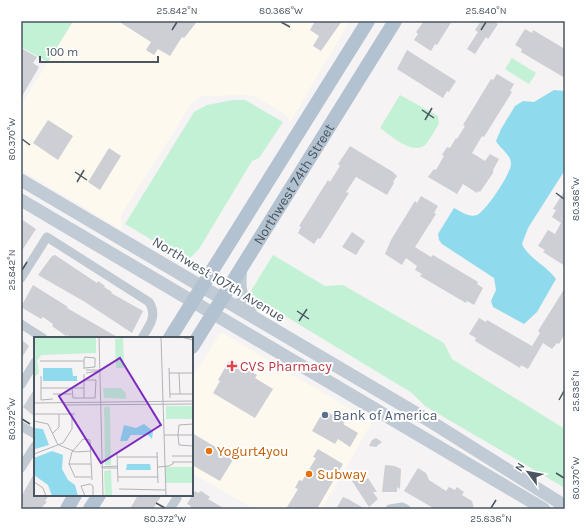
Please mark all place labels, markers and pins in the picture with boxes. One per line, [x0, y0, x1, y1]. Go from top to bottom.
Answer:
place label: CVS Pharmacy [240, 358, 332, 375]
marker: CVS Pharmacy [227, 361, 237, 371]
place label: Bank of America [333, 407, 437, 424]
marker: Bank of America [320, 410, 330, 420]
place label: Yogurt4you [217, 443, 289, 460]
marker: Yogurt4you [204, 446, 214, 456]
place label: Subway [317, 466, 367, 483]
marker: Subway [304, 469, 314, 479]

